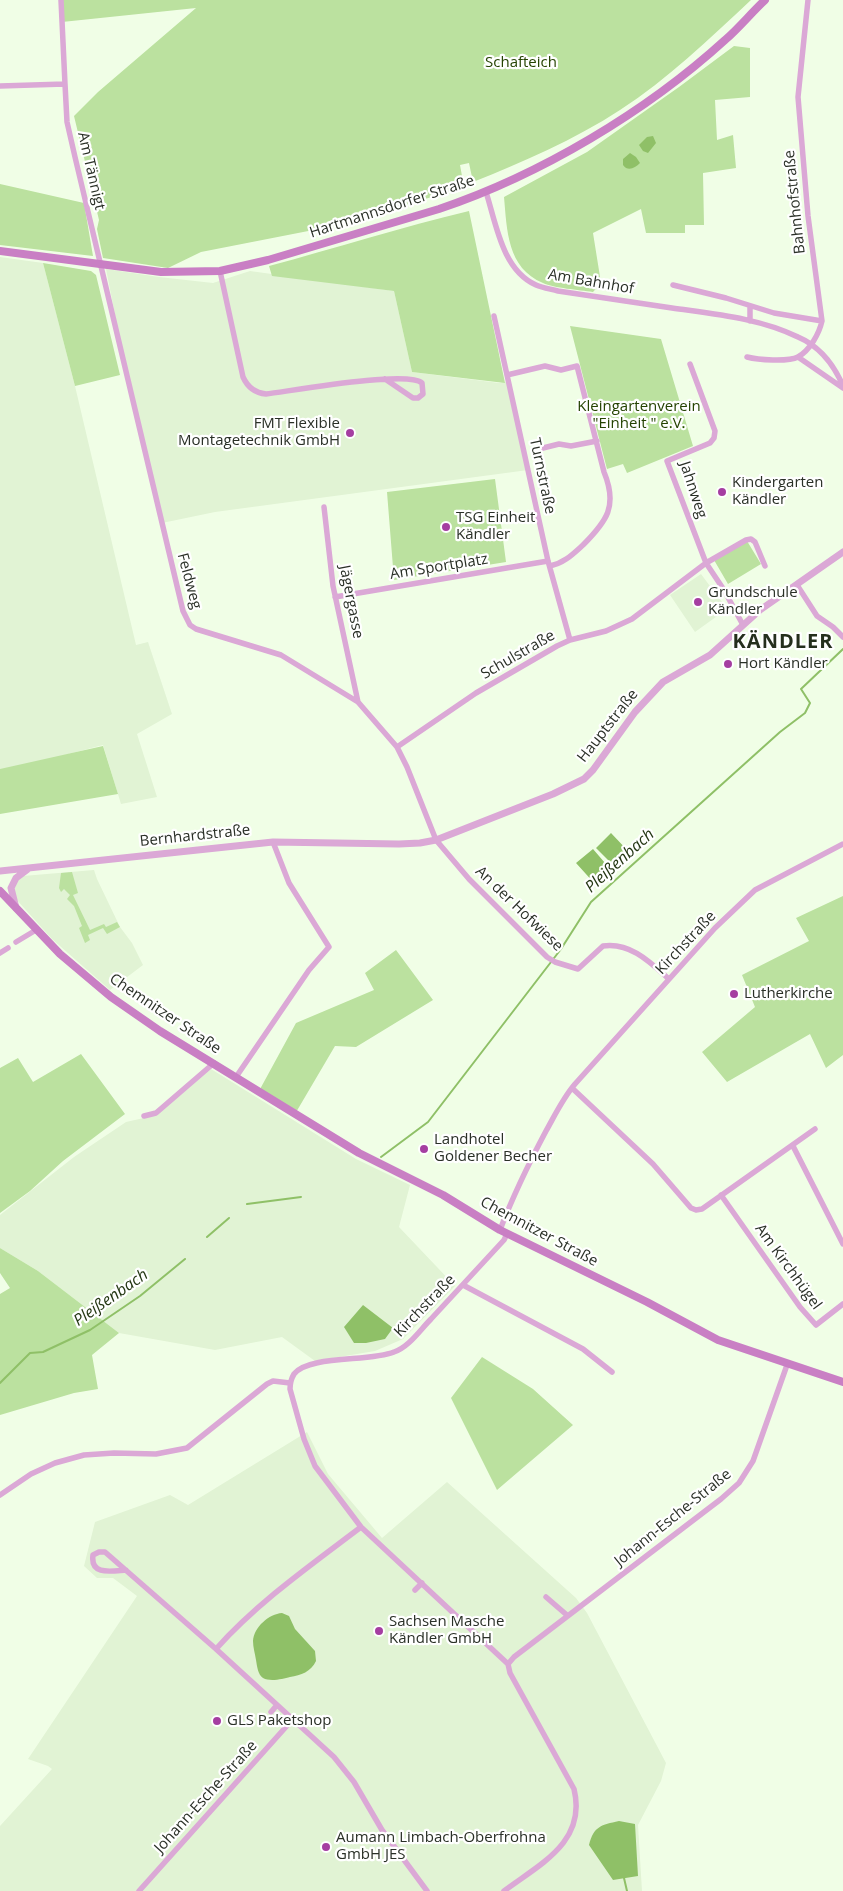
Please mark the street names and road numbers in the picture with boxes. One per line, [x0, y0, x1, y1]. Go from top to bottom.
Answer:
street label: Am Tännigt [73, 130, 109, 212]
street label: Bahnhofstraße [781, 149, 809, 255]
street label: Hartmannsdorfer Straße [307, 172, 477, 242]
street label: Am Bahnhof [547, 266, 635, 298]
street label: Turnstraße [525, 436, 559, 516]
street label: Jahnweg [675, 459, 711, 521]
street label: Am Sportplatz [389, 550, 489, 584]
street label: Feldweg [173, 551, 205, 611]
street label: Jägergasse [335, 564, 367, 640]
street label: Schulstraße [478, 627, 558, 683]
street label: Hauptstraße [574, 686, 642, 766]
street label: Bernhardstraße [139, 821, 251, 851]
street label: An der Hofwiese [471, 863, 567, 955]
street label: Kirchstraße [652, 908, 720, 978]
street label: Chemnitzer Straße [106, 970, 224, 1058]
street label: Chemnitzer Straße [477, 1193, 601, 1271]
street label: Am Kirchhügel [751, 1221, 825, 1313]
street label: Kirchstraße [391, 1271, 459, 1341]
street label: Johann-Esche-Straße [611, 1465, 735, 1571]
street label: Johann-Esche-Straße [151, 1737, 261, 1857]

